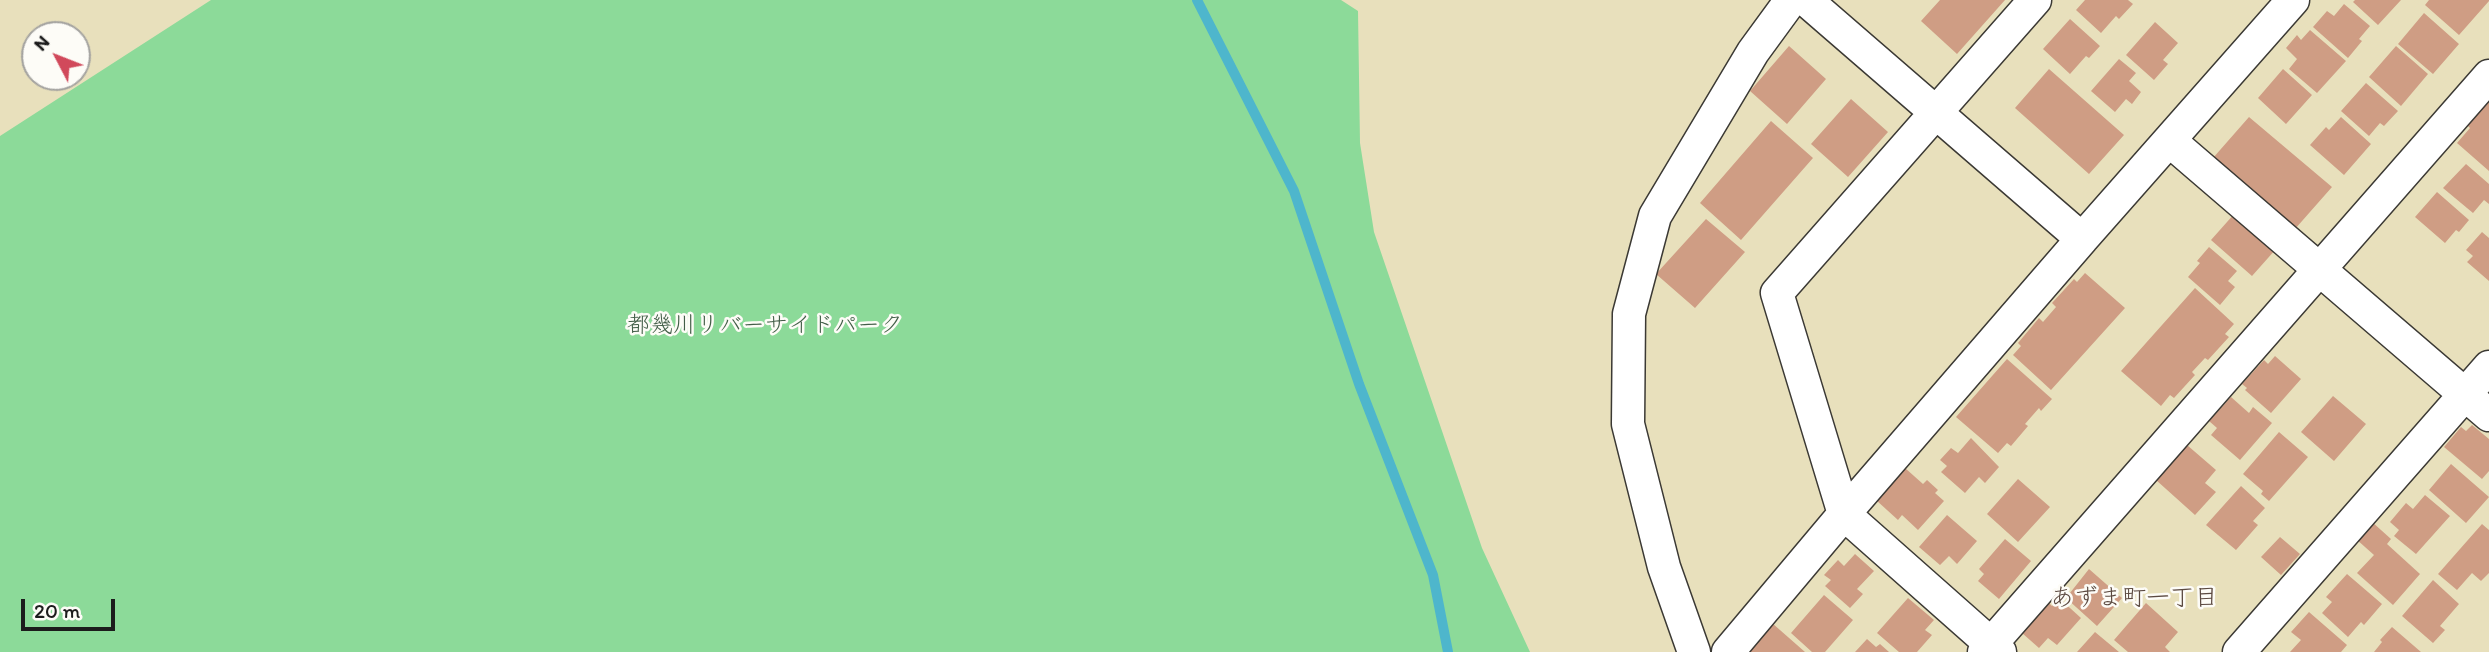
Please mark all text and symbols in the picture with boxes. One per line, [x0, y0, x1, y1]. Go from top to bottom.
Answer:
north arrow [21, 21, 91, 91]
text: N [29, 30, 54, 55]
park label: 都幾川リバーサイドパーク [627, 312, 903, 340]
district label: あずま町一丁目 [2050, 585, 2218, 613]
scale bar [24, 586, 119, 630]
text: 20 m [34, 598, 80, 623]

